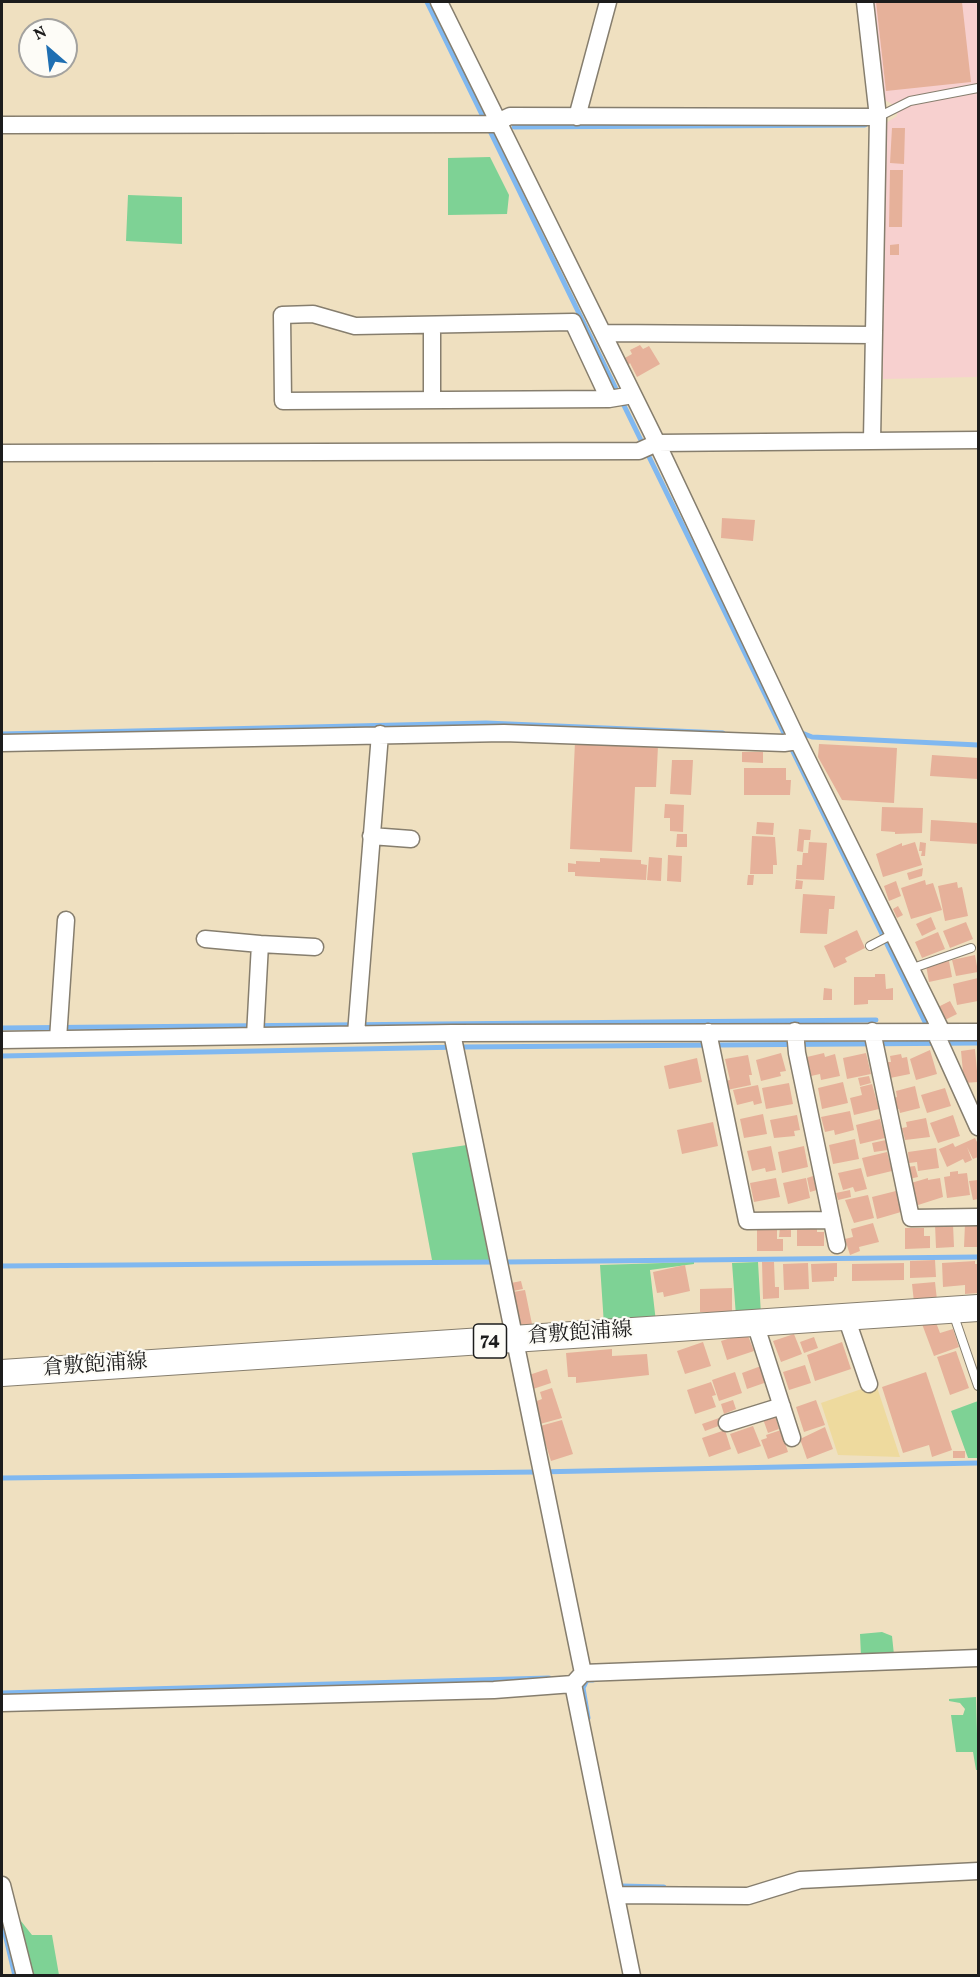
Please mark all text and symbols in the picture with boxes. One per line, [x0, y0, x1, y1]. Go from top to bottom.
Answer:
north arrow [18, 18, 78, 78]
text: N [30, 21, 51, 46]
street label: 倉敷飽浦線 [527, 1319, 633, 1351]
road number: 74 [474, 1324, 506, 1358]
street label: 倉敷飽浦線 [42, 1351, 148, 1383]

